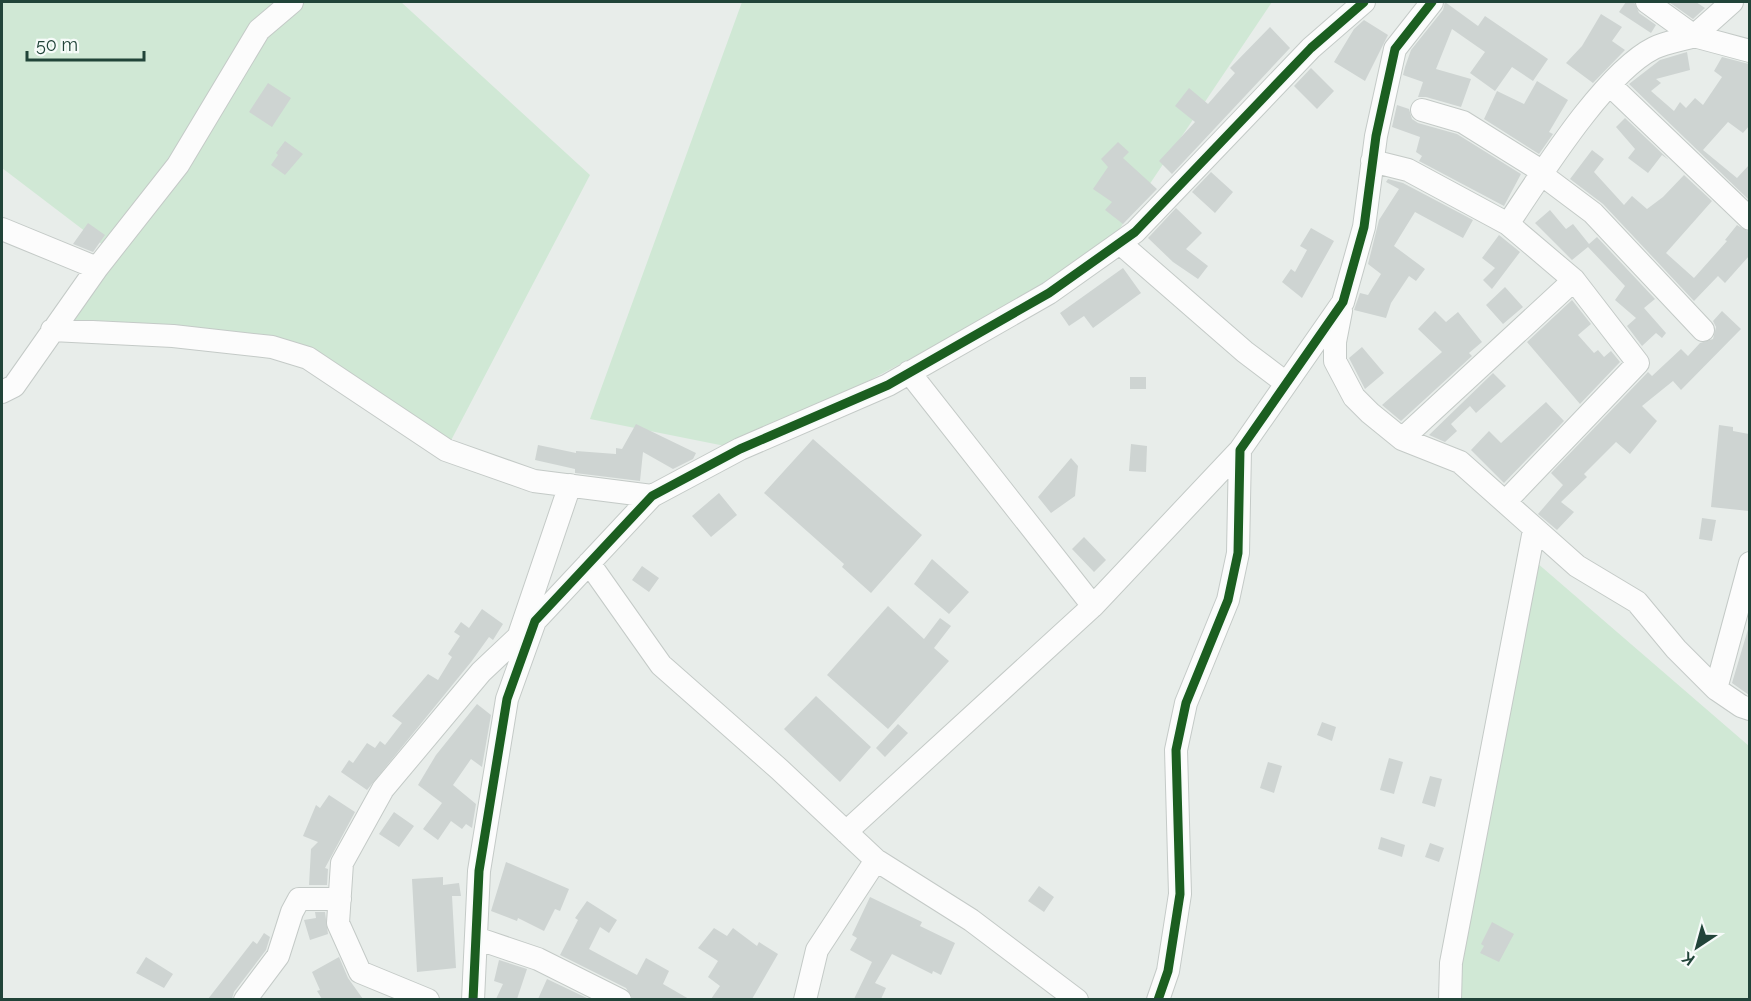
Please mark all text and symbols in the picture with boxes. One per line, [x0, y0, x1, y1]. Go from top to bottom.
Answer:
scale bar [27, 24, 144, 62]
text: 50 m [36, 34, 78, 55]
north arrow [1667, 917, 1727, 977]
text: K [1678, 948, 1698, 970]

